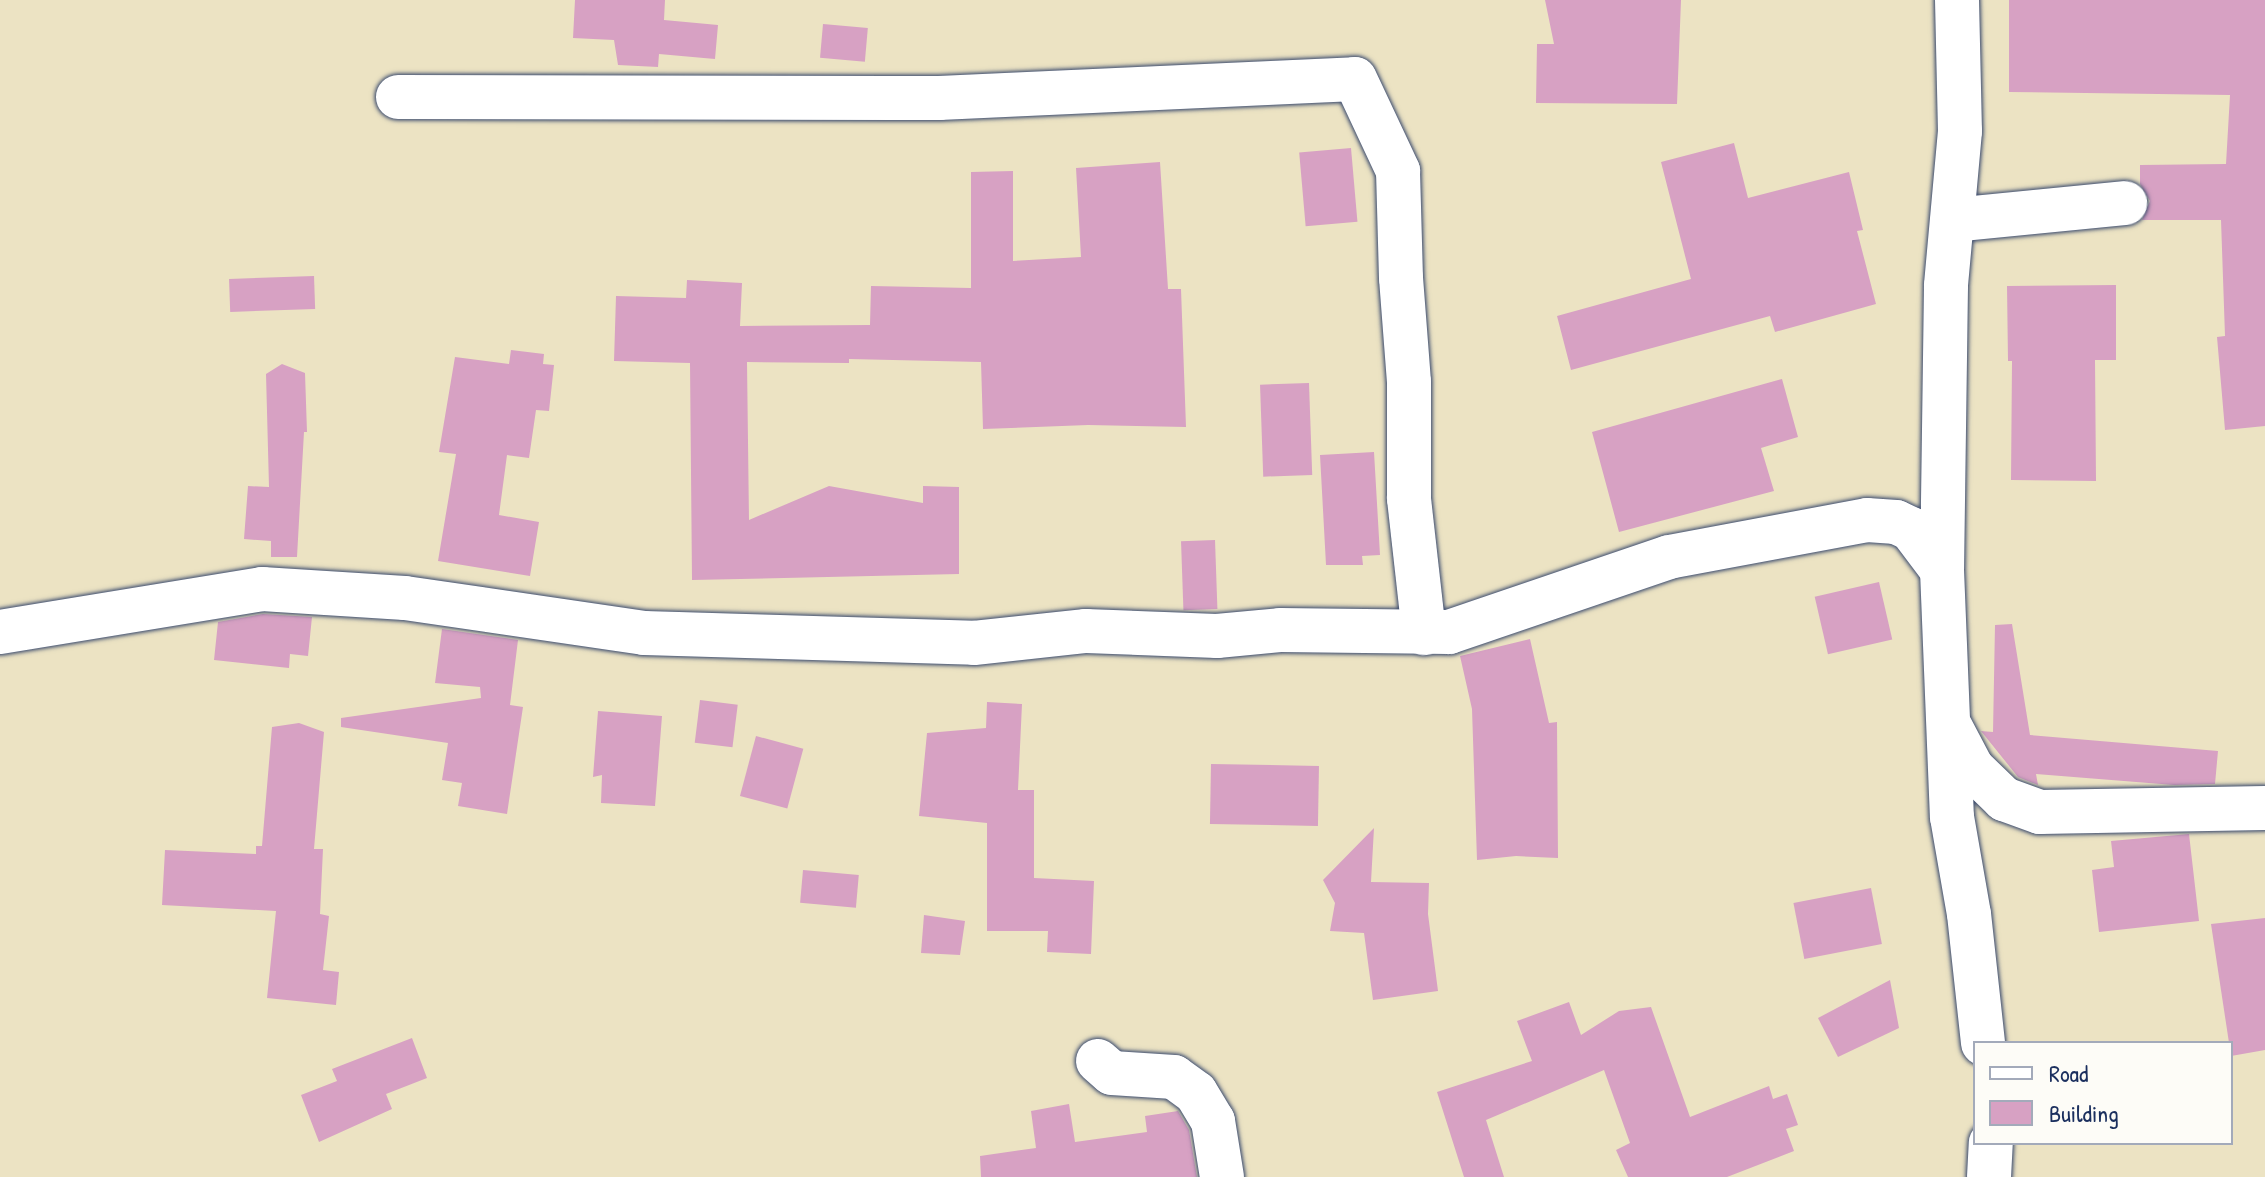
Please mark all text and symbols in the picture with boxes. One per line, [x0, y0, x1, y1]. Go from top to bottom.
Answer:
legend [1973, 1041, 2233, 1145]
text: Road [2049, 1057, 2088, 1089]
text: Building [2049, 1097, 2119, 1129]

